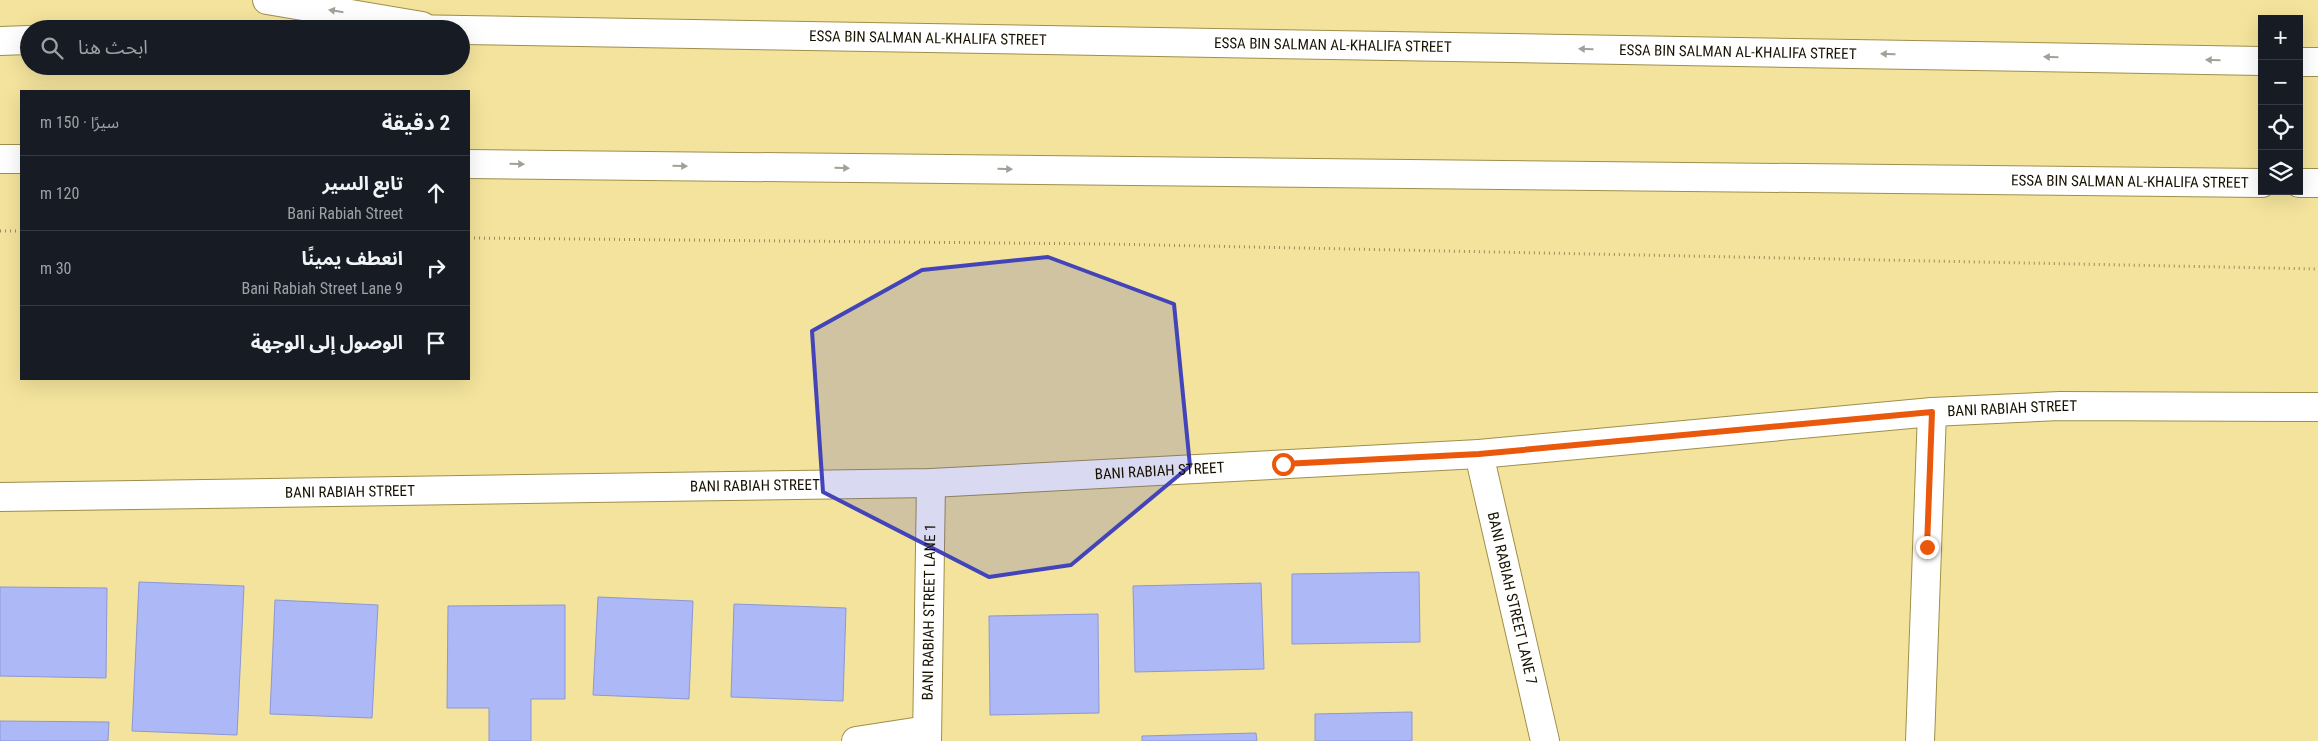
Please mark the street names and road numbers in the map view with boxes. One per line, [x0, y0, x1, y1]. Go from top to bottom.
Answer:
street label: ESSA BIN SALMAN AL-KHALIFA STREET [809, 27, 1047, 49]
street label: ESSA BIN SALMAN AL-KHALIFA STREET [1214, 34, 1452, 56]
street label: ESSA BIN SALMAN AL-KHALIFA STREET [1619, 41, 1857, 63]
street label: ESSA BIN SALMAN AL-KHALIFA STREET [2011, 171, 2249, 192]
street label: BANI RABIAH STREET [1947, 397, 2077, 420]
street label: BANI RABIAH STREET [1094, 458, 1225, 483]
street label: BANI RABIAH STREET [690, 476, 820, 496]
street label: BANI RABIAH STREET [285, 482, 415, 502]
street label: BANI RABIAH STREET LANE 7 [1484, 510, 1541, 686]
street label: BANI RABIAH STREET LANE 1 [919, 524, 939, 700]

